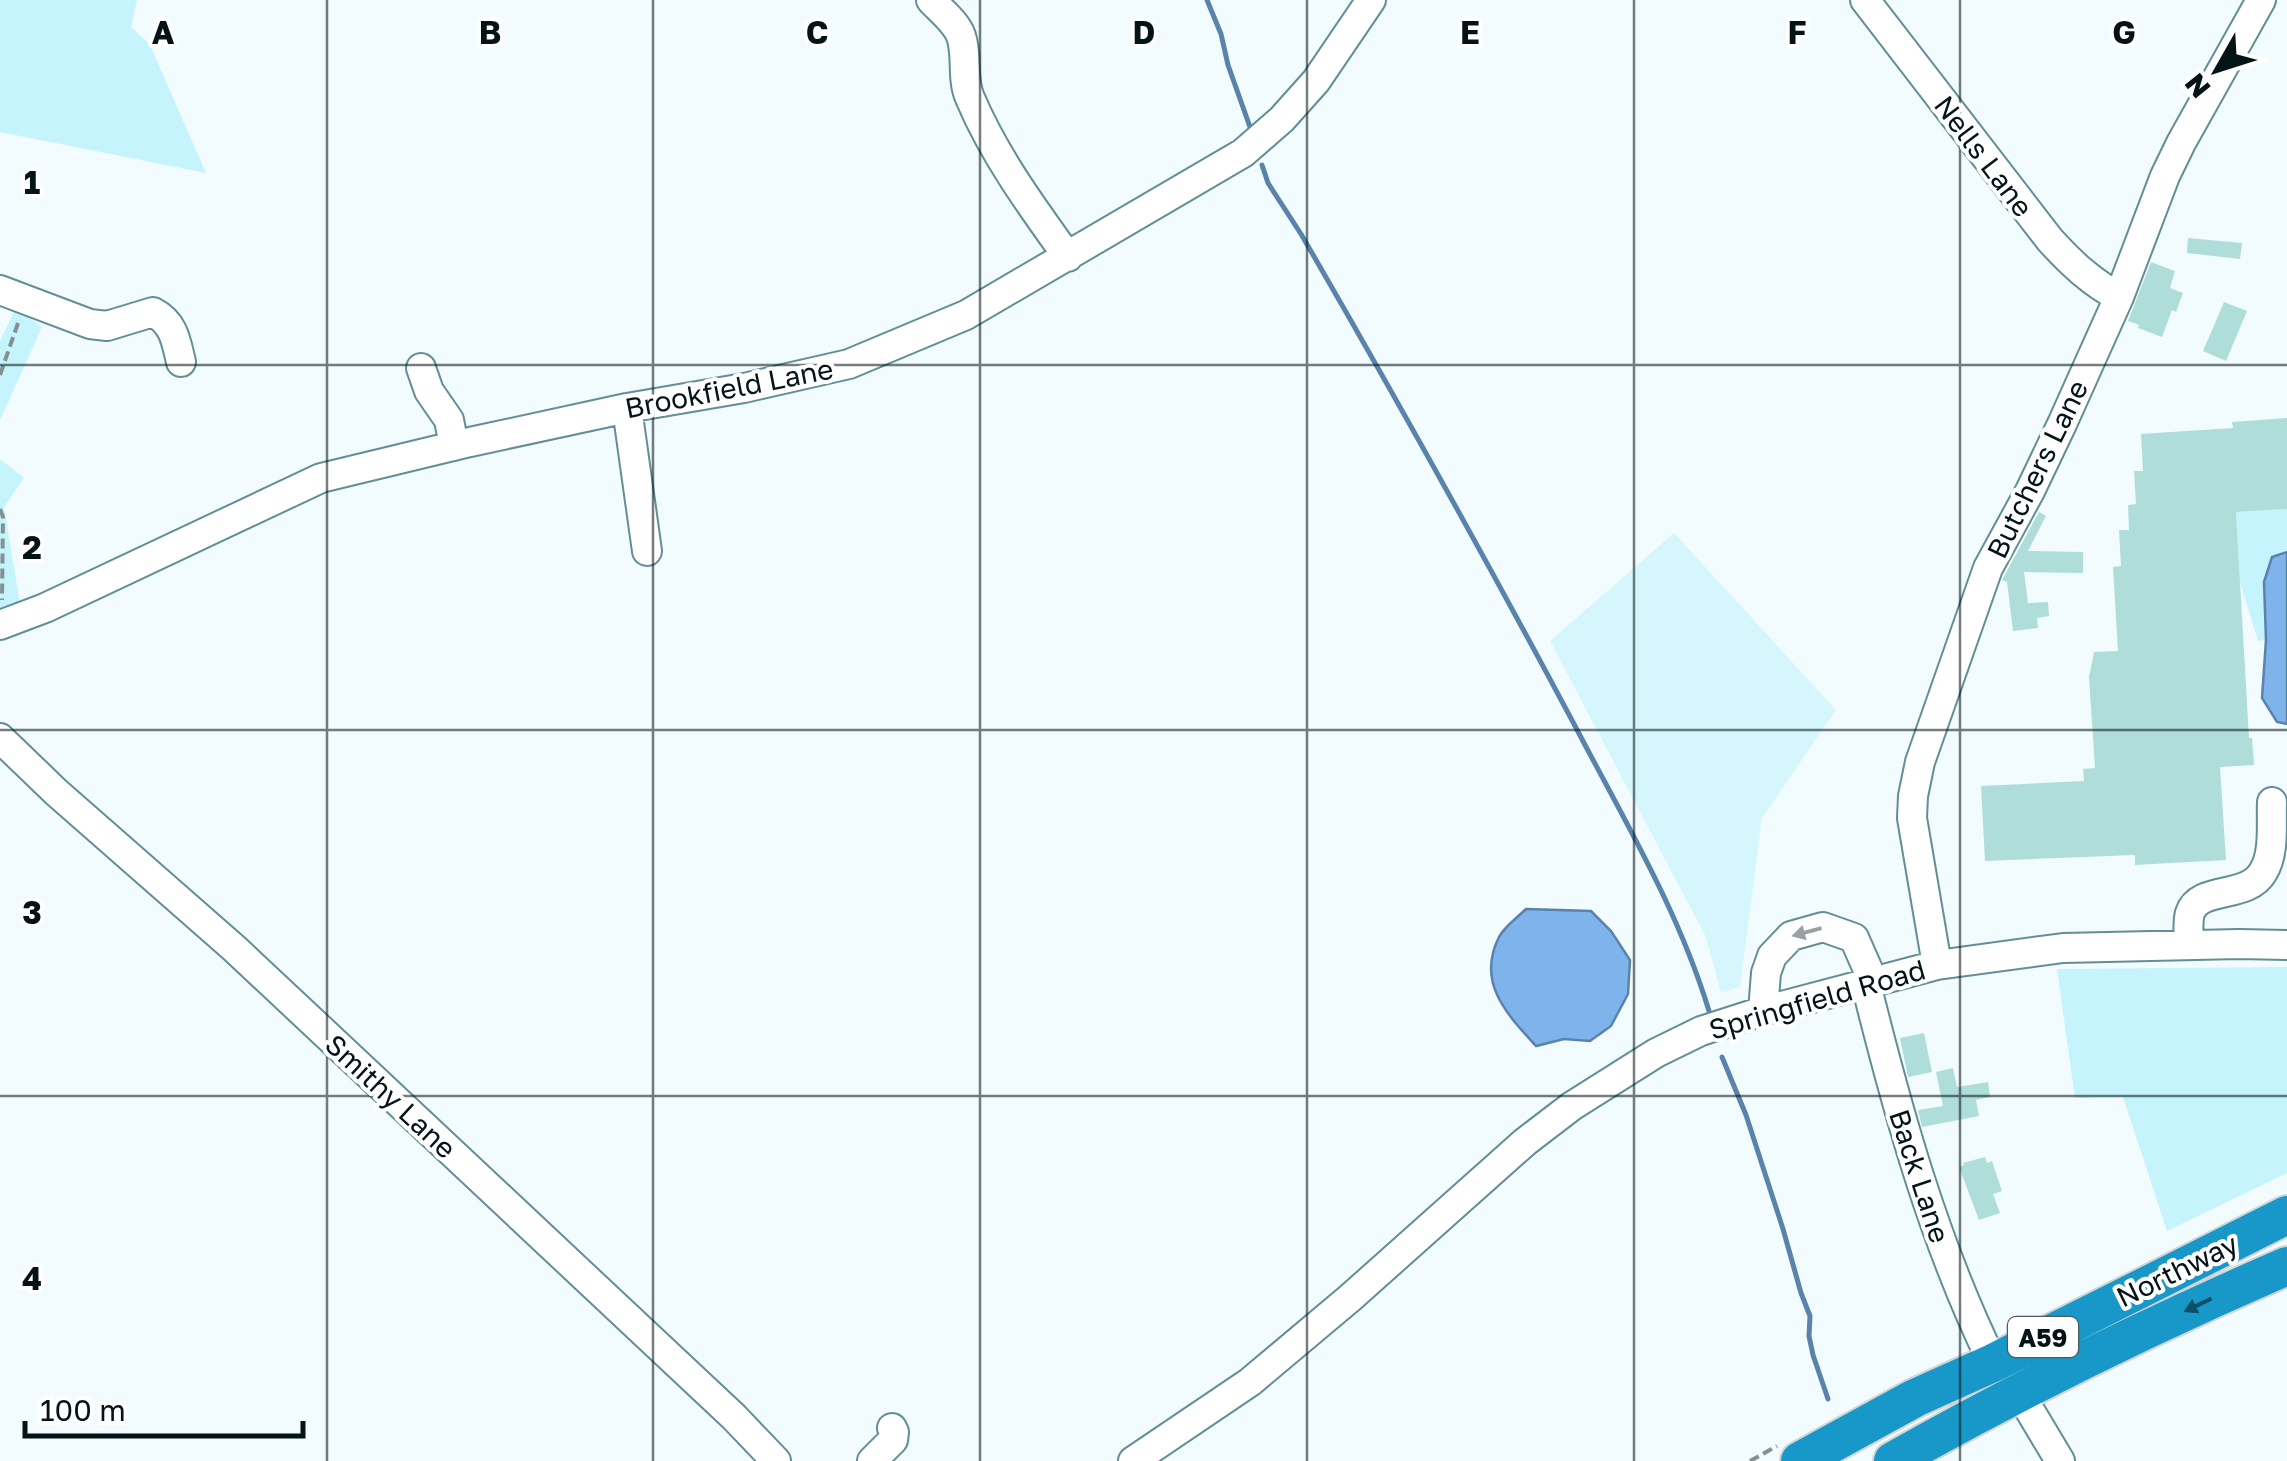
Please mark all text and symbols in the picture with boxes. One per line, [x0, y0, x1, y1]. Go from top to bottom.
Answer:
text: A [152, 13, 175, 51]
text: B [479, 13, 501, 51]
text: C [806, 13, 828, 51]
text: D [1133, 13, 1155, 51]
text: E [1460, 13, 1480, 51]
text: F [1787, 13, 1807, 51]
text: G [2112, 13, 2136, 51]
north arrow [2167, 20, 2267, 120]
text: N [2178, 67, 2217, 105]
street label: Nells Lane [1928, 89, 2040, 223]
text: 1 [24, 163, 40, 201]
street label: Brookfield Lane [622, 352, 836, 424]
street label: Butchers Lane [1980, 375, 2094, 563]
text: 2 [22, 528, 42, 566]
text: 3 [22, 893, 42, 931]
one-way arrow [1791, 925, 1822, 941]
street label: Springfield Road [1705, 952, 1929, 1046]
street label: Smithy Lane [319, 1027, 463, 1165]
street label: Back Lane [1883, 1105, 1957, 1247]
street label: Northway [2111, 1226, 2243, 1313]
text: 4 [22, 1259, 42, 1297]
one-way arrow [2183, 1296, 2212, 1313]
road number: A59 [2008, 1317, 2078, 1357]
scale bar [25, 1376, 302, 1438]
text: 100 m [40, 1392, 126, 1428]

